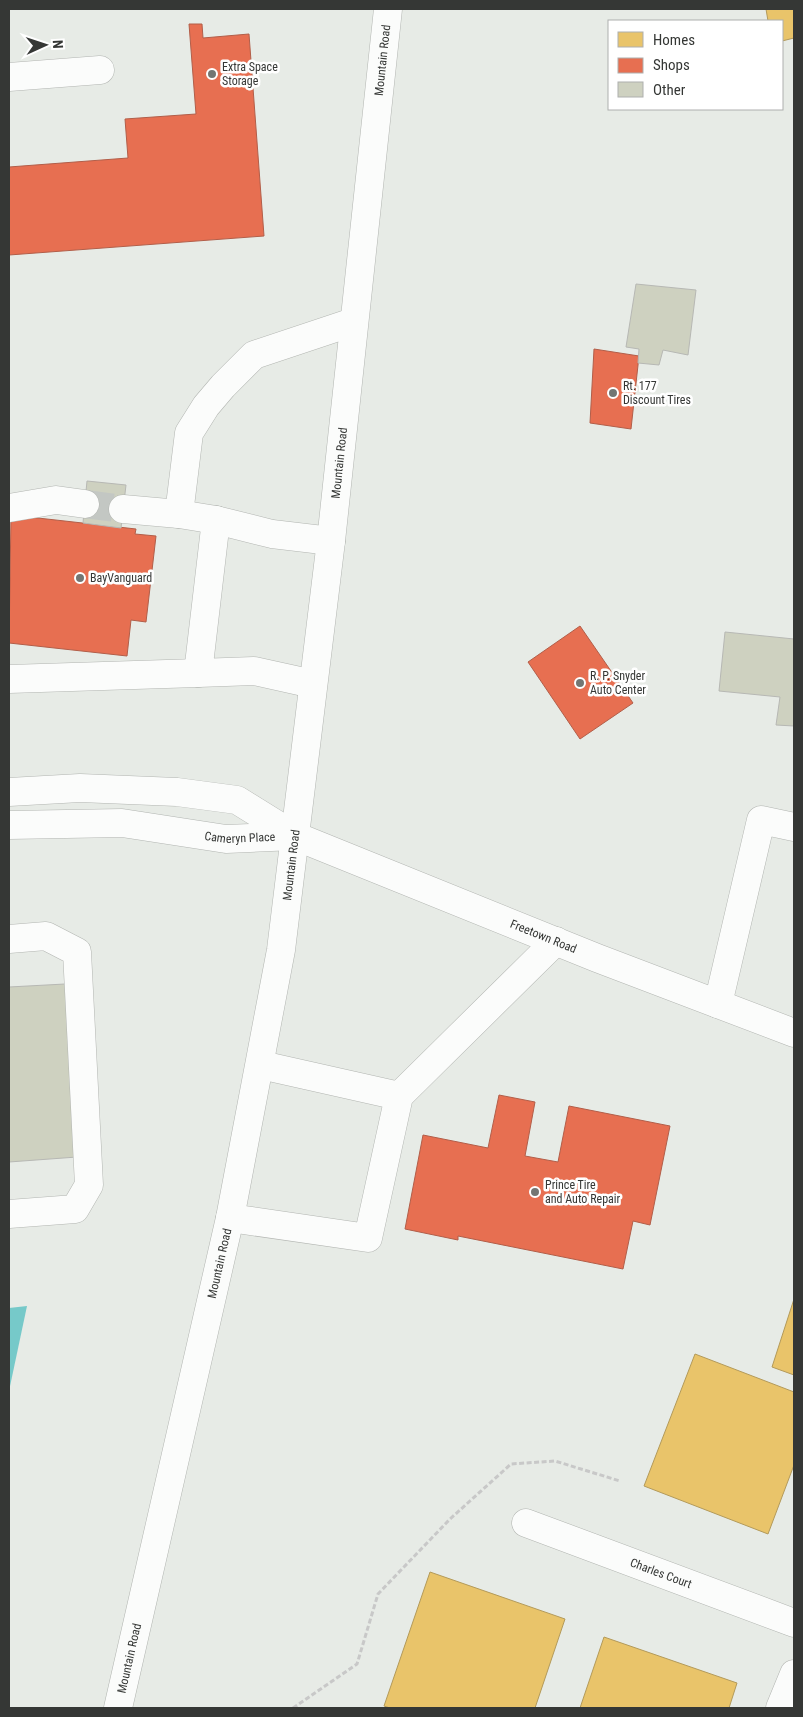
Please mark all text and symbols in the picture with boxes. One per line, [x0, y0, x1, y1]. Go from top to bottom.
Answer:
north arrow [20, 20, 70, 70]
legend [608, 20, 783, 110]
street label: Mountain Road [372, 24, 393, 97]
text: Homes [653, 31, 695, 49]
text: N [50, 40, 66, 49]
text: Shops [653, 56, 690, 74]
place label: Extra Space Storage [222, 60, 278, 88]
marker: Extra Space Storage [206, 68, 218, 80]
text: Other [653, 81, 686, 99]
place label: Rt. 177 Discount Tires [623, 379, 691, 407]
marker: Rt. 177 Discount Tires [607, 387, 619, 399]
street label: Mountain Road [329, 427, 350, 499]
place label: BayVanguard [90, 571, 152, 585]
marker: BayVanguard [74, 572, 86, 584]
place label: R. P. Snyder Auto Center [590, 669, 646, 697]
marker: R. P. Snyder Auto Center [574, 677, 586, 689]
street label: Cameryn Place [203, 829, 276, 846]
street label: Mountain Road [280, 829, 303, 901]
street label: Freetown Road [508, 917, 579, 956]
place label: Prince Tire and Auto Repair [545, 1178, 621, 1206]
marker: Prince Tire and Auto Repair [529, 1186, 541, 1198]
street label: Mountain Road [205, 1227, 234, 1300]
street label: Charles Court [628, 1555, 694, 1591]
street label: Mountain Road [115, 1622, 144, 1695]

